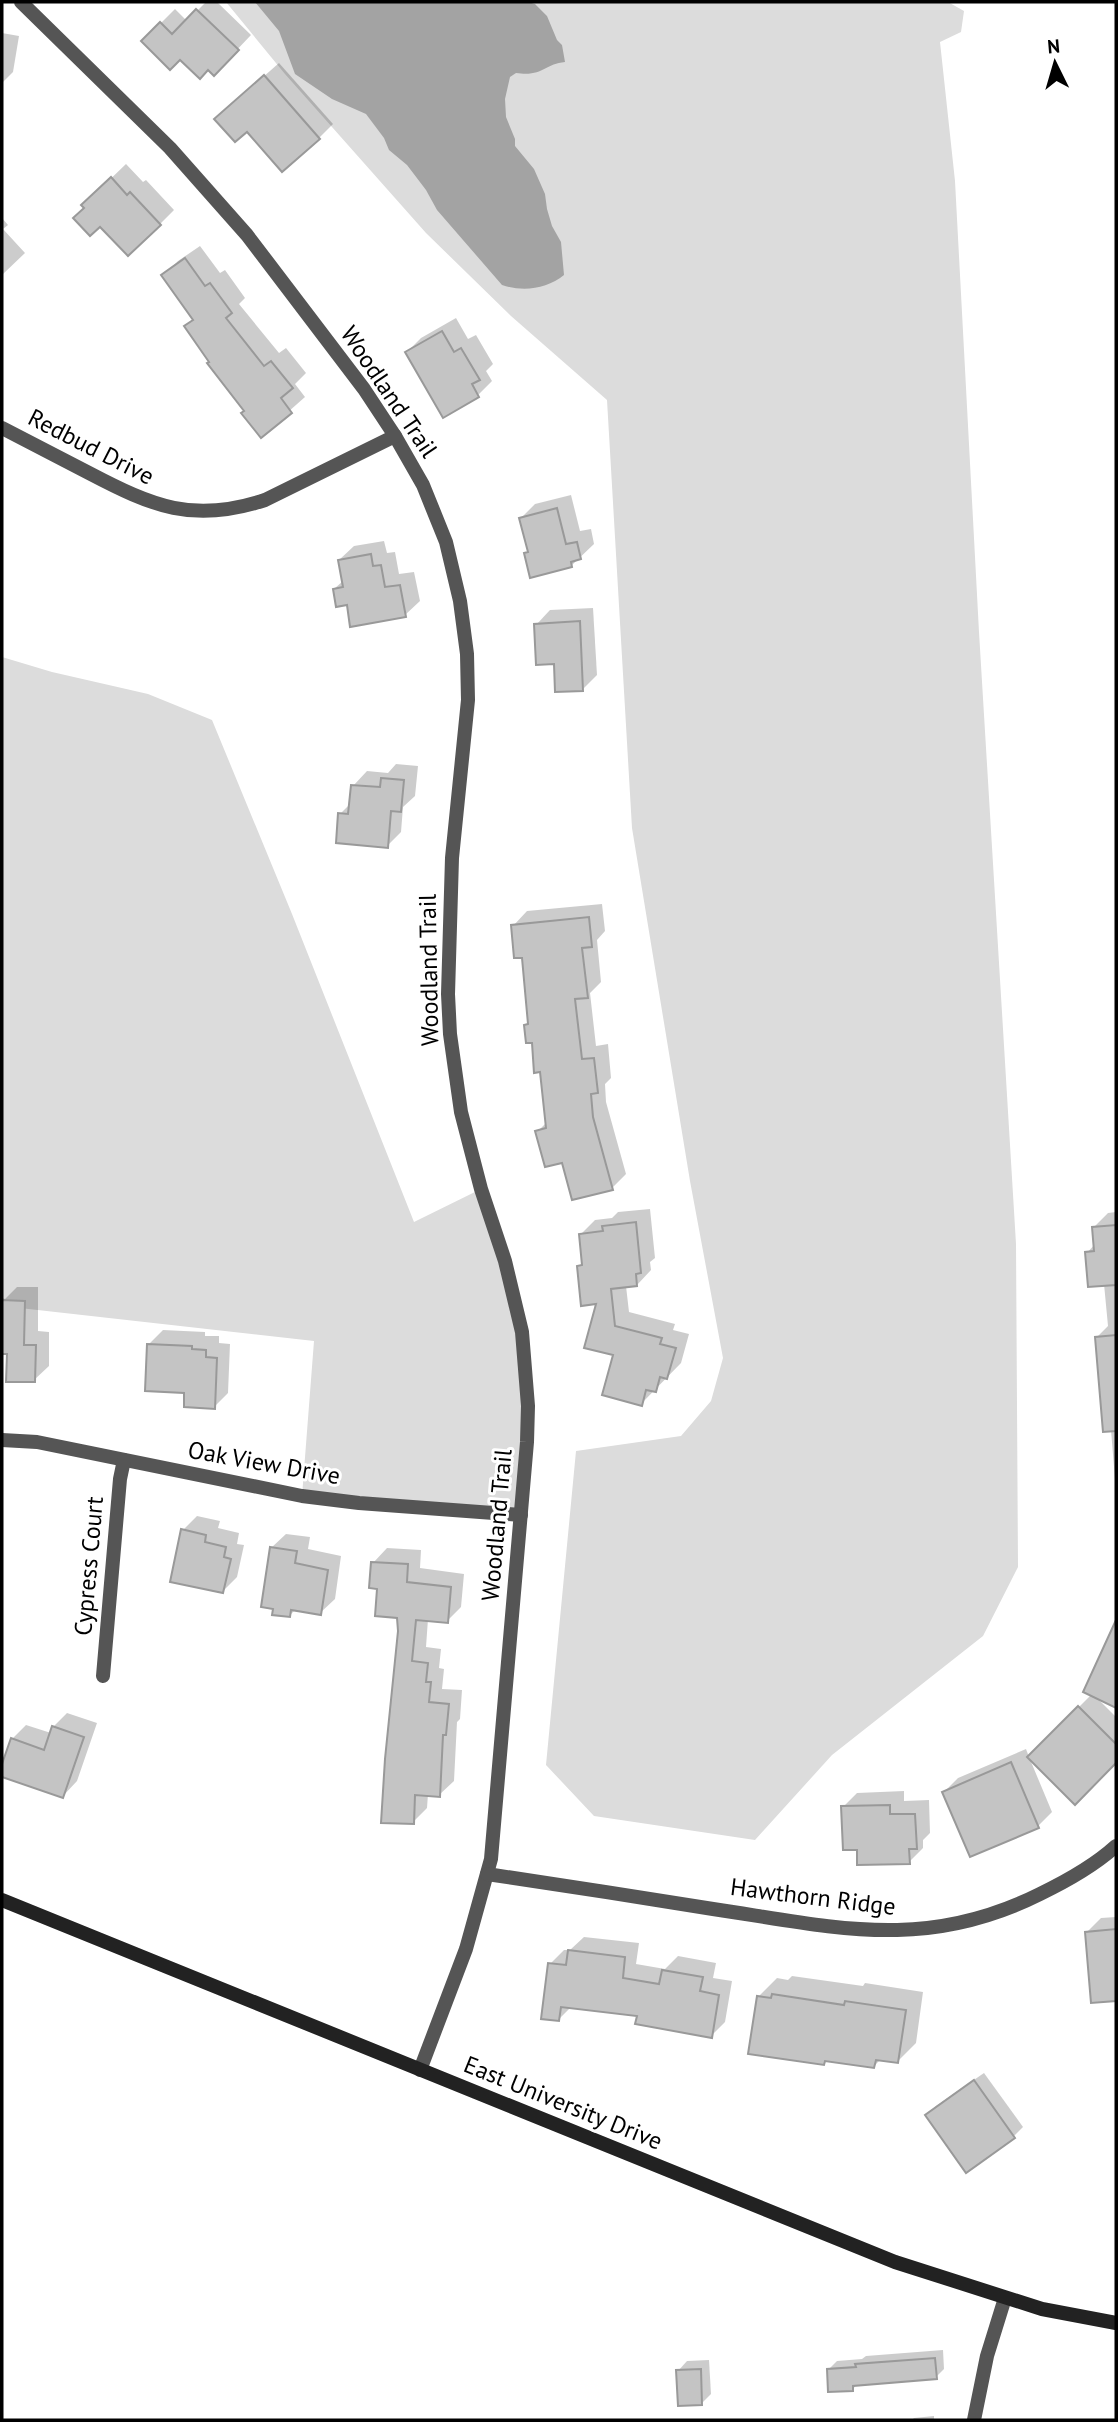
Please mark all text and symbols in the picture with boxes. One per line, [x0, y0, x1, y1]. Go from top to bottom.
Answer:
north arrow [1020, 28, 1090, 98]
text: N [1046, 34, 1061, 59]
street label: Woodland Trail [334, 320, 445, 464]
street label: Redbud Drive [23, 402, 159, 492]
street label: Woodland Trail [412, 894, 445, 1046]
street label: Oak View Drive [186, 1434, 343, 1491]
street label: Woodland Trail [474, 1448, 519, 1602]
street label: Cypress Court [67, 1495, 110, 1637]
street label: Hawthorn Ridge [729, 1871, 897, 1922]
street label: East University Drive [459, 2049, 667, 2157]

